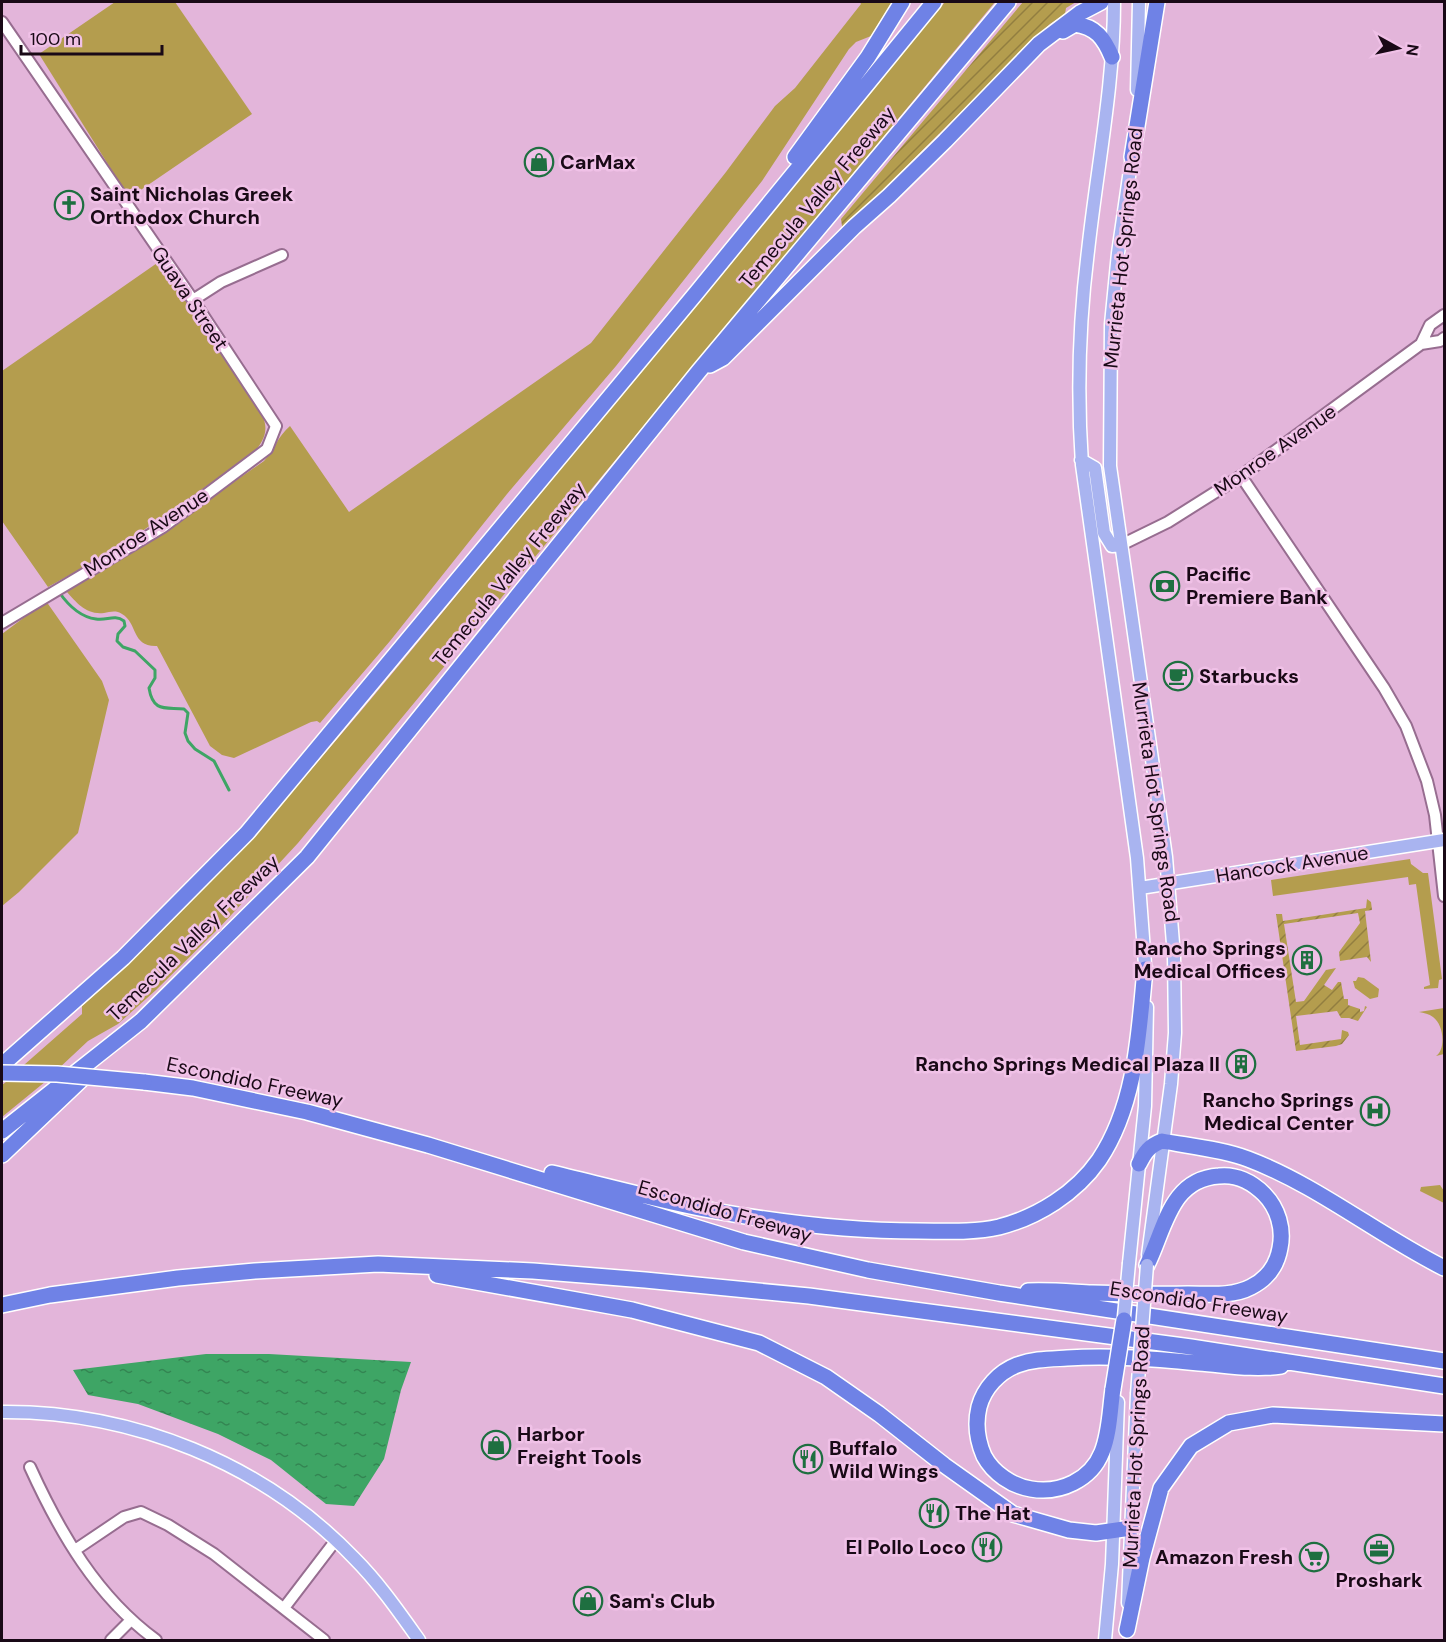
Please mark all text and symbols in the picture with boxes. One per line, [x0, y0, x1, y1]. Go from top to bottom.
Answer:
scale bar [21, 18, 162, 56]
north arrow [1368, 18, 1428, 78]
text: 100 m [30, 27, 81, 51]
text: N [1401, 43, 1424, 57]
street label: Temecula Valley Freeway [733, 101, 901, 293]
street label: Murrieta Hot Springs Road [1097, 126, 1149, 370]
shop icon: CarMax [523, 146, 555, 178]
place label: CarMax [560, 149, 636, 175]
place label: Saint Nicholas Greek Orthodox Church [90, 181, 294, 230]
church icon: Saint Nicholas Greek Orthodox Church [53, 189, 85, 221]
street label: Guava Street [146, 241, 234, 355]
street label: Monroe Avenue [1209, 398, 1341, 502]
street label: Temecula Valley Freeway [427, 477, 591, 671]
street label: Monroe Avenue [79, 482, 213, 582]
place label: Pacific Premiere Bank [1186, 561, 1328, 610]
bank icon: Pacific Premiere Bank [1149, 570, 1181, 602]
cafe icon: Starbucks [1162, 660, 1194, 692]
place label: Starbucks [1199, 663, 1299, 689]
street label: Murrieta Hot Springs Road [1126, 680, 1186, 924]
street label: Hancock Avenue [1214, 839, 1370, 889]
street label: Temecula Valley Freeway [101, 849, 285, 1027]
place label: Rancho Springs Medical Offices [1134, 935, 1286, 984]
building icon: Rancho Springs Medical Offices [1291, 944, 1323, 976]
building icon: Rancho Springs Medical Plaza II [1225, 1048, 1257, 1080]
street label: Escondido Freeway [164, 1051, 346, 1113]
place label: Rancho Springs Medical Plaza II [915, 1051, 1220, 1077]
place label: Rancho Springs Medical Center [1203, 1087, 1354, 1136]
hospital icon: Rancho Springs Medical Center [1359, 1095, 1391, 1127]
street label: Escondido Freeway [635, 1174, 815, 1248]
street label: Escondido Freeway [1108, 1275, 1290, 1329]
street label: Murrieta Hot Springs Road [1117, 1325, 1155, 1569]
place label: Harbor Freight Tools [517, 1421, 642, 1470]
shop icon: Harbor Freight Tools [480, 1429, 512, 1461]
place label: Buffalo Wild Wings [829, 1435, 939, 1484]
restaurant icon: Buffalo Wild Wings [792, 1443, 824, 1475]
restaurant icon: The Hat [918, 1497, 950, 1529]
place label: The Hat [955, 1500, 1031, 1526]
restaurant icon: El Pollo Loco [971, 1531, 1003, 1563]
office icon: Proshark [1363, 1533, 1395, 1565]
place label: El Pollo Loco [845, 1534, 966, 1560]
supermarket icon: Amazon Fresh [1298, 1541, 1330, 1573]
place label: Amazon Fresh [1155, 1544, 1293, 1570]
place label: Proshark [1336, 1567, 1423, 1593]
shop icon: Sam's Club [572, 1585, 604, 1617]
place label: Sam's Club [609, 1588, 715, 1614]

